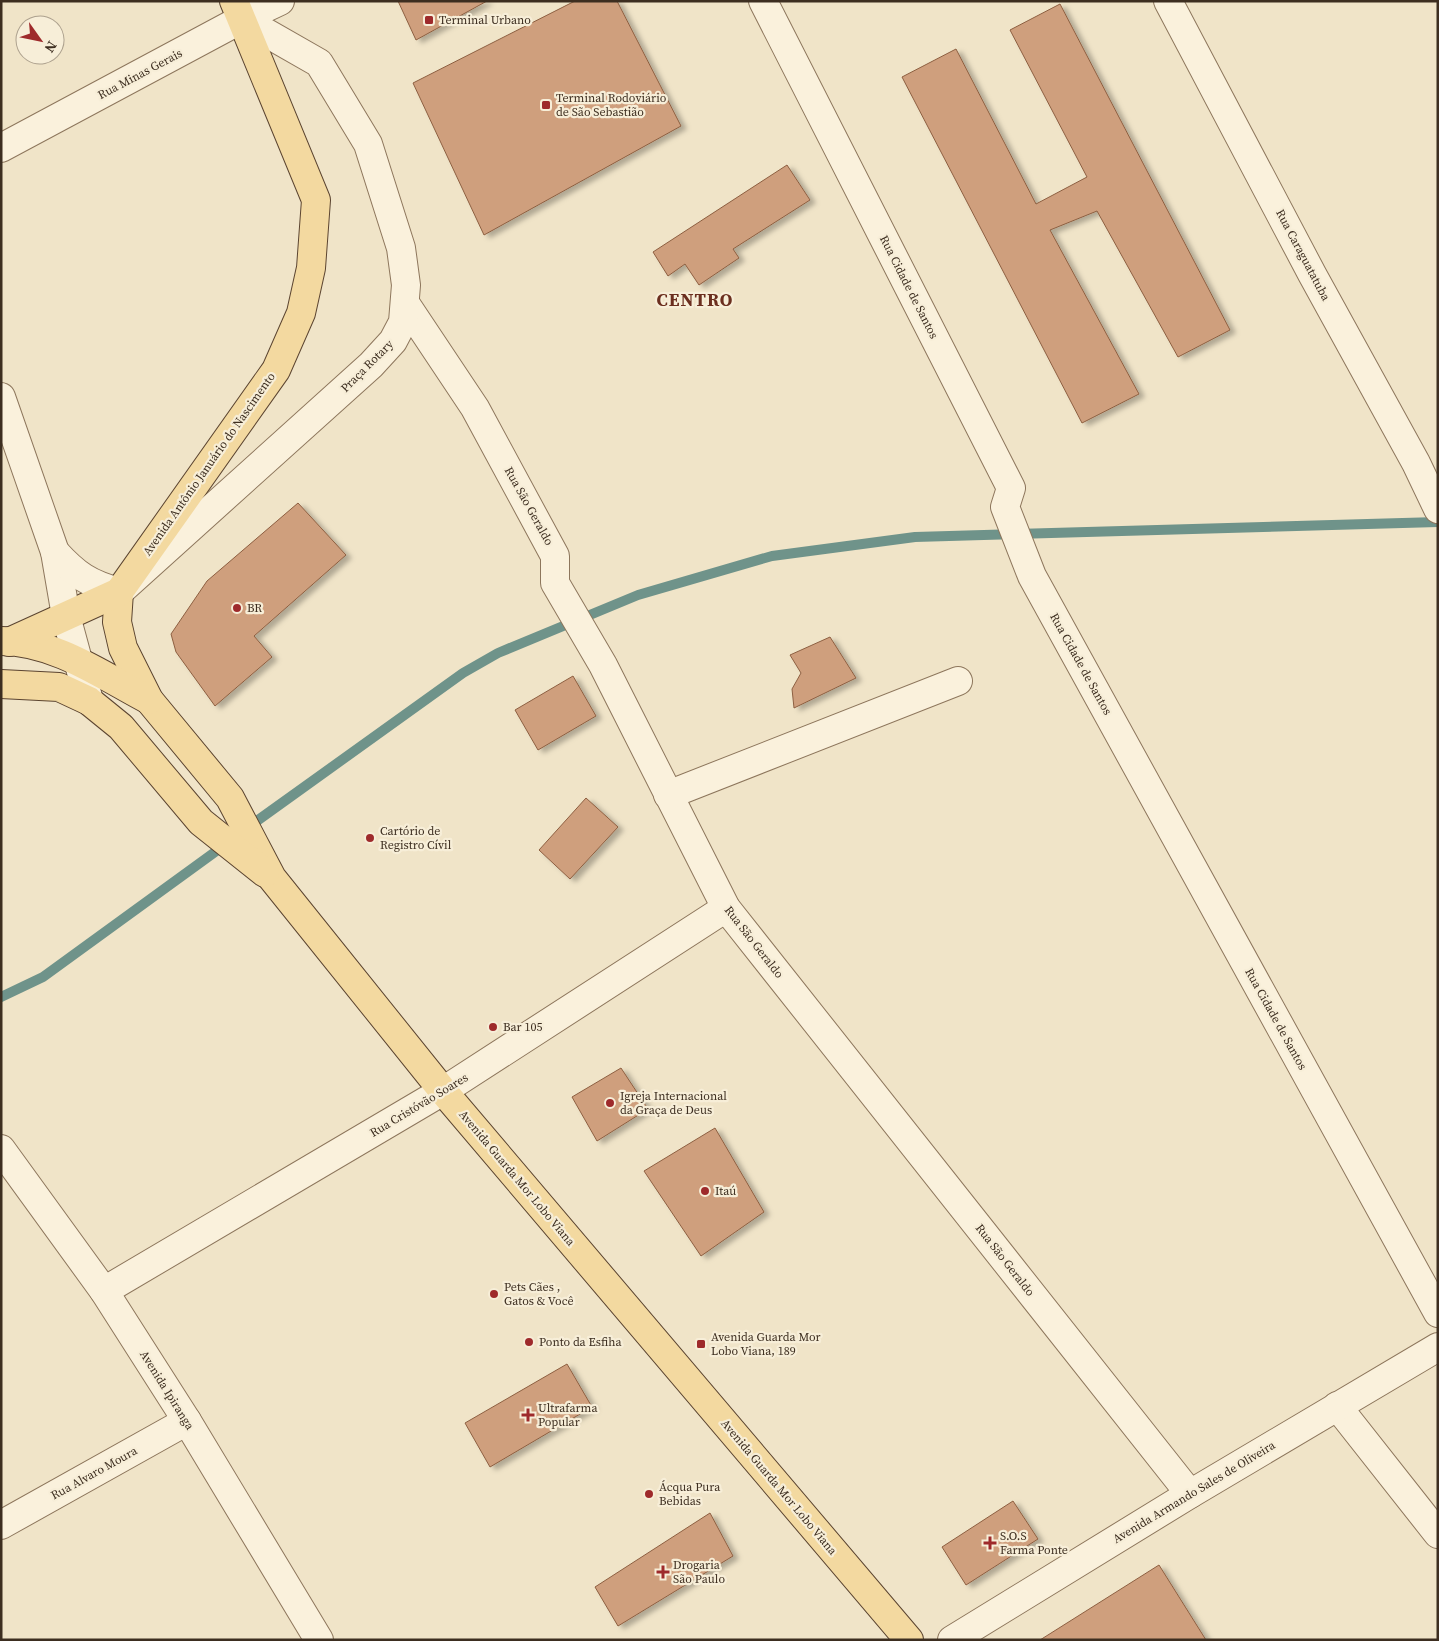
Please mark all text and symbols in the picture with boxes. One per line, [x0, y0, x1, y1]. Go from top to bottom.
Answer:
place label: Terminal Urbano [439, 12, 531, 28]
marker: Terminal Urbano [423, 14, 435, 26]
north arrow [15, 15, 65, 65]
text: N [40, 37, 62, 57]
street label: Rua Minas Gerais [95, 45, 185, 103]
place label: Terminal Rodoviário de São Sebastião [556, 90, 667, 120]
marker: Terminal Rodoviário de São Sebastião [540, 99, 552, 111]
street label: Rua Caraguatatuba [1272, 206, 1334, 304]
street label: Rua Cidade de Santos [876, 233, 942, 341]
district label: CENTRO [657, 287, 734, 312]
street label: Praça Rotary [337, 336, 397, 396]
street label: Avenida Antônio Januário do Nascimento [139, 369, 279, 559]
street label: Rua São Geraldo [501, 464, 557, 549]
place label: BR [247, 600, 262, 616]
marker: BR [231, 602, 243, 614]
street label: Rua Cidade de Santos [1046, 610, 1116, 718]
place label: Cartório de Registro Cívil [380, 823, 452, 853]
marker: Cartório de Registro Cívil [364, 832, 376, 844]
street label: Rua São Geraldo [721, 903, 788, 982]
street label: Rua Cidade de Santos [1241, 965, 1311, 1073]
place label: Bar 105 [503, 1019, 542, 1035]
marker: Bar 105 [487, 1021, 499, 1033]
street label: Rua Cristóvão Soares [367, 1069, 471, 1141]
place label: Igreja Internacional da Graça de Deus [620, 1088, 727, 1118]
marker: Igreja Internacional da Graça de Deus [604, 1097, 616, 1109]
street label: Avenida Guarda Mor Lobo Viana [455, 1107, 579, 1250]
place label: Itaú [715, 1183, 736, 1199]
marker: Itaú [699, 1185, 711, 1197]
street label: Rua São Geraldo [972, 1221, 1039, 1300]
place label: Pets Cães , Gatos & Você [504, 1279, 574, 1309]
marker: Pets Cães , Gatos & Você [488, 1288, 500, 1300]
place label: Avenida Guarda Mor Lobo Viana, 189 [711, 1329, 821, 1359]
place label: Ponto da Esfiha [539, 1334, 622, 1350]
marker: Ponto da Esfiha [523, 1336, 535, 1348]
marker: Avenida Guarda Mor Lobo Viana, 189 [695, 1338, 707, 1350]
street label: Avenida Ipiranga [136, 1347, 198, 1433]
place label: Ultrafarma Popular [538, 1400, 598, 1430]
marker: Ultrafarma Popular [522, 1409, 534, 1421]
street label: Avenida Guarda Mor Lobo Viana [717, 1416, 841, 1559]
street label: Avenida Armando Sales de Oliveira [1110, 1437, 1279, 1547]
street label: Rua Alvaro Moura [48, 1442, 141, 1503]
place label: Ácqua Pura Bebidas [659, 1479, 721, 1509]
marker: Ácqua Pura Bebidas [643, 1488, 655, 1500]
place label: S.O.S Farma Ponte [1000, 1528, 1068, 1558]
marker: S.O.S Farma Ponte [984, 1537, 996, 1549]
place label: Drogaria São Paulo [673, 1557, 725, 1587]
marker: Drogaria São Paulo [657, 1566, 669, 1578]

